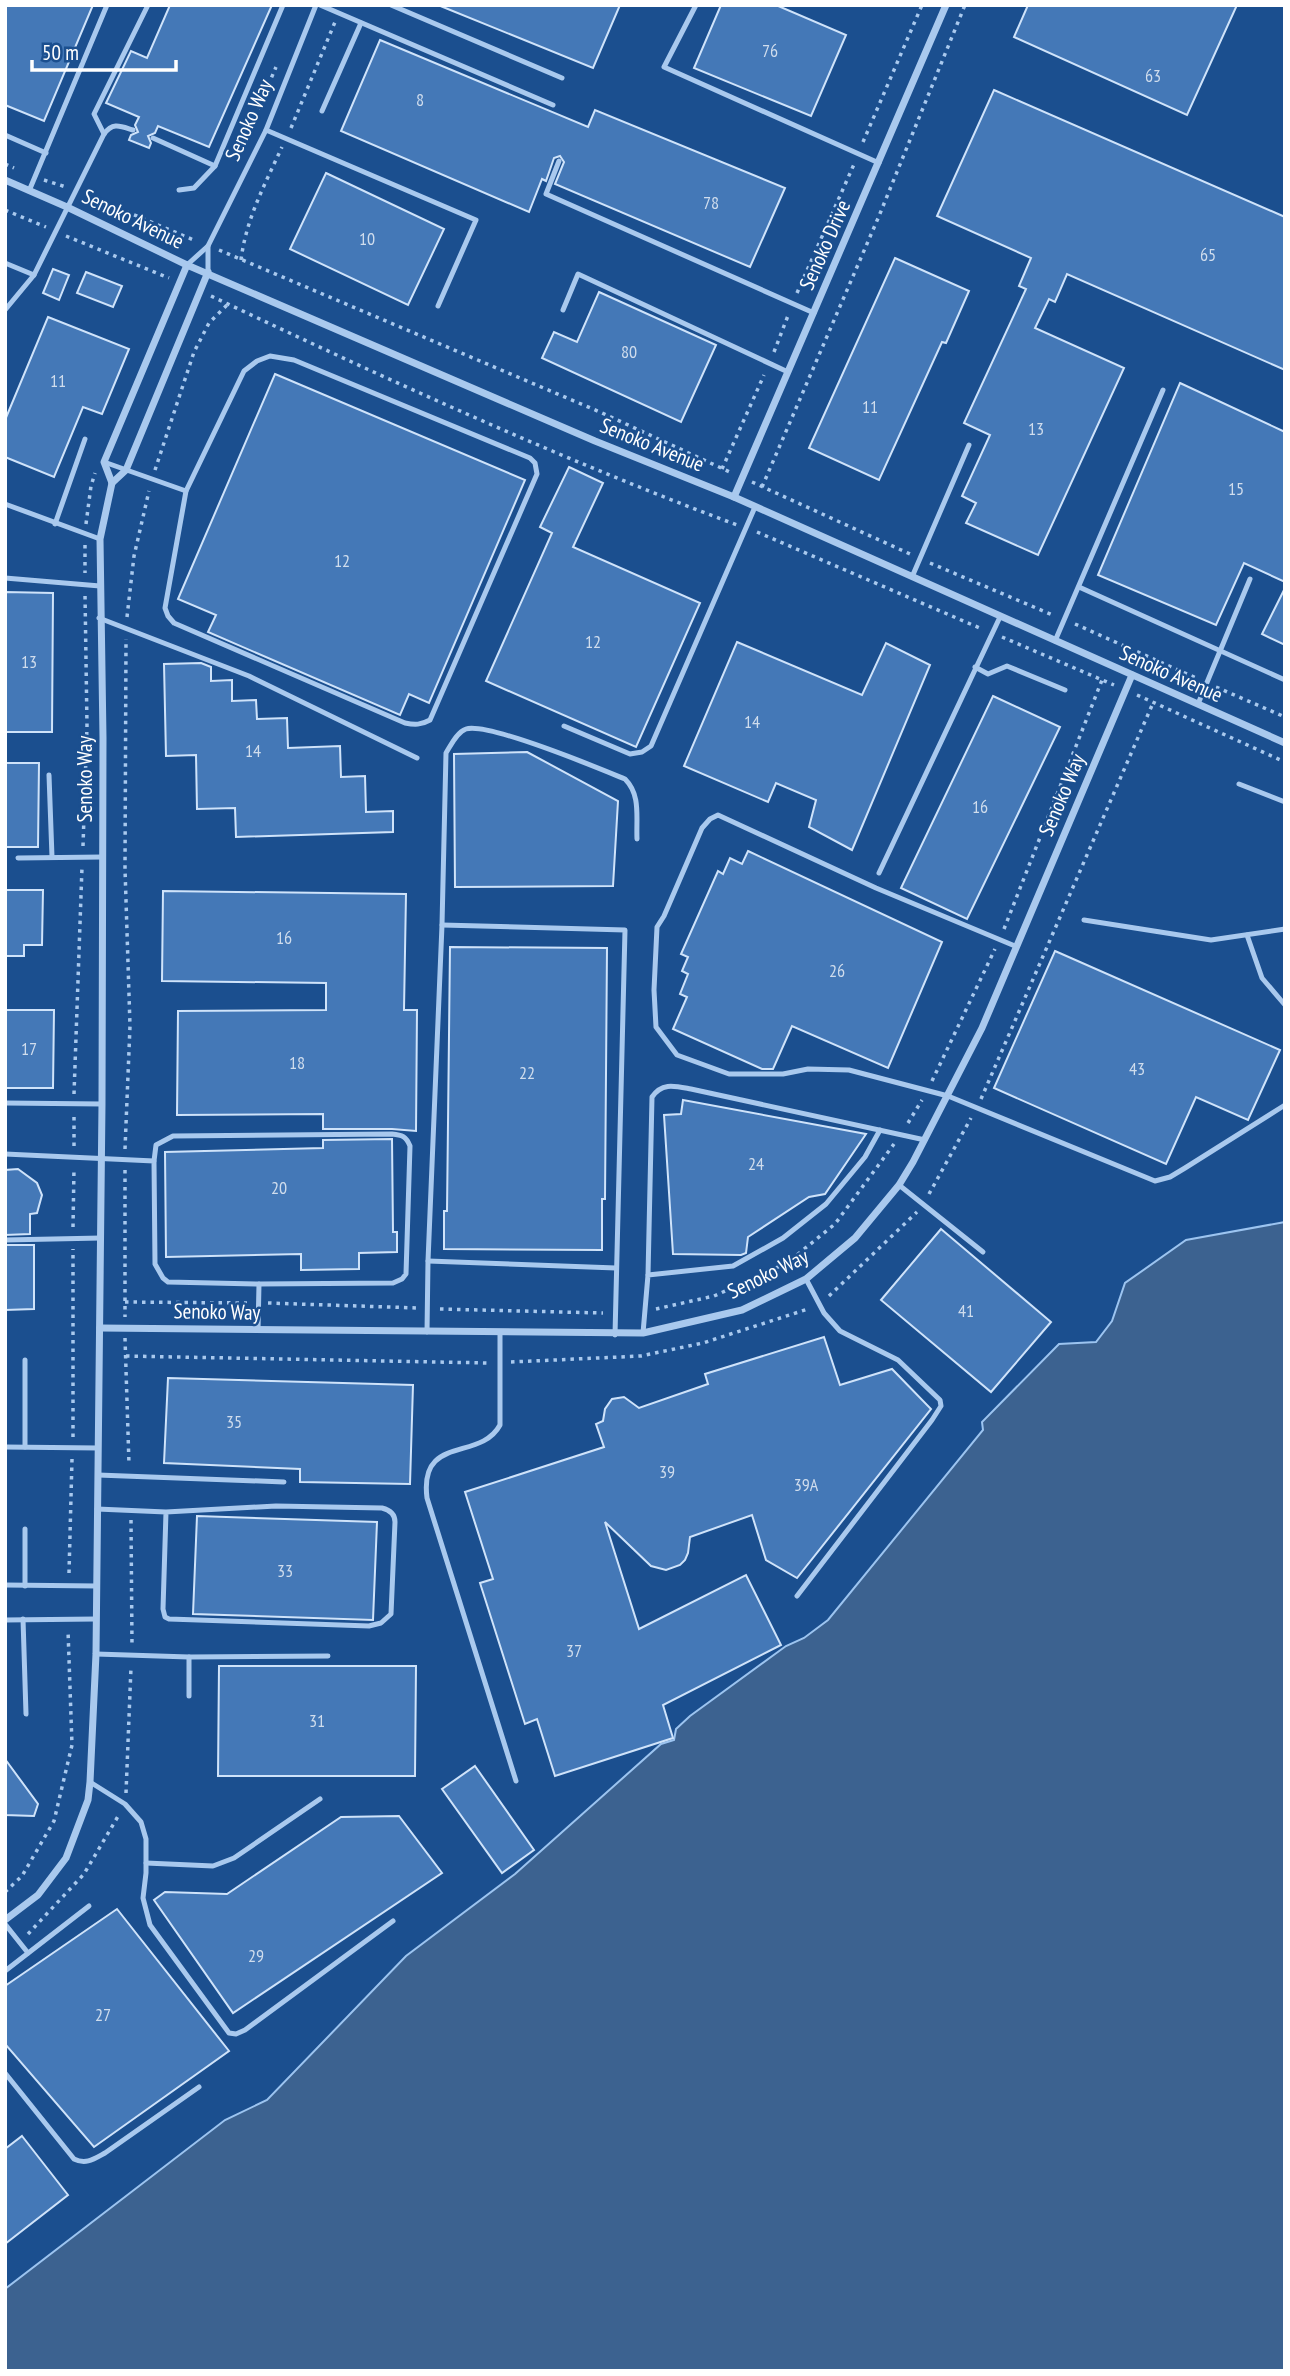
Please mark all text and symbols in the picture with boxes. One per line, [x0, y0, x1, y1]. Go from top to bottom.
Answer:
scale bar [32, 28, 175, 72]
text: 50 m [42, 39, 79, 66]
house number: 76 [762, 39, 778, 62]
house number: 63 [1145, 64, 1161, 87]
street label: Senoko Way [219, 75, 279, 165]
house number: 8 [416, 88, 424, 111]
street label: Senoko Avenue [78, 182, 189, 255]
house number: 78 [703, 191, 719, 214]
street label: Senoko Drive [793, 196, 856, 294]
house number: 10 [359, 227, 375, 250]
house number: 65 [1200, 243, 1216, 266]
house number: 80 [621, 340, 637, 363]
house number: 11 [50, 369, 66, 392]
house number: 11 [862, 395, 878, 418]
street label: Senoko Avenue [596, 411, 708, 478]
house number: 13 [1028, 417, 1044, 440]
house number: 15 [1228, 477, 1244, 500]
house number: 12 [334, 549, 350, 572]
house number: 12 [585, 630, 601, 653]
street label: Senoko Avenue [1115, 639, 1227, 708]
house number: 13 [21, 650, 37, 673]
house number: 14 [744, 710, 760, 733]
street label: Senoko Way [71, 736, 98, 822]
house number: 14 [245, 739, 261, 762]
street label: Senoko Way [1032, 750, 1091, 840]
house number: 16 [972, 795, 988, 818]
house number: 16 [276, 926, 292, 949]
house number: 26 [829, 959, 845, 982]
house number: 17 [21, 1037, 37, 1060]
house number: 18 [289, 1051, 305, 1074]
house number: 43 [1129, 1057, 1145, 1080]
house number: 22 [519, 1061, 535, 1084]
house number: 24 [748, 1152, 764, 1175]
house number: 20 [271, 1176, 287, 1199]
street label: Senoko Way [723, 1242, 813, 1305]
street label: Senoko Way [173, 1297, 261, 1326]
house number: 41 [958, 1299, 974, 1322]
house number: 35 [226, 1410, 242, 1433]
house number: 39 [659, 1460, 675, 1483]
house number: 39A [794, 1473, 819, 1496]
house number: 33 [277, 1559, 293, 1582]
house number: 37 [566, 1639, 582, 1662]
house number: 31 [309, 1709, 325, 1732]
house number: 29 [248, 1944, 264, 1967]
house number: 27 [95, 2003, 111, 2026]

